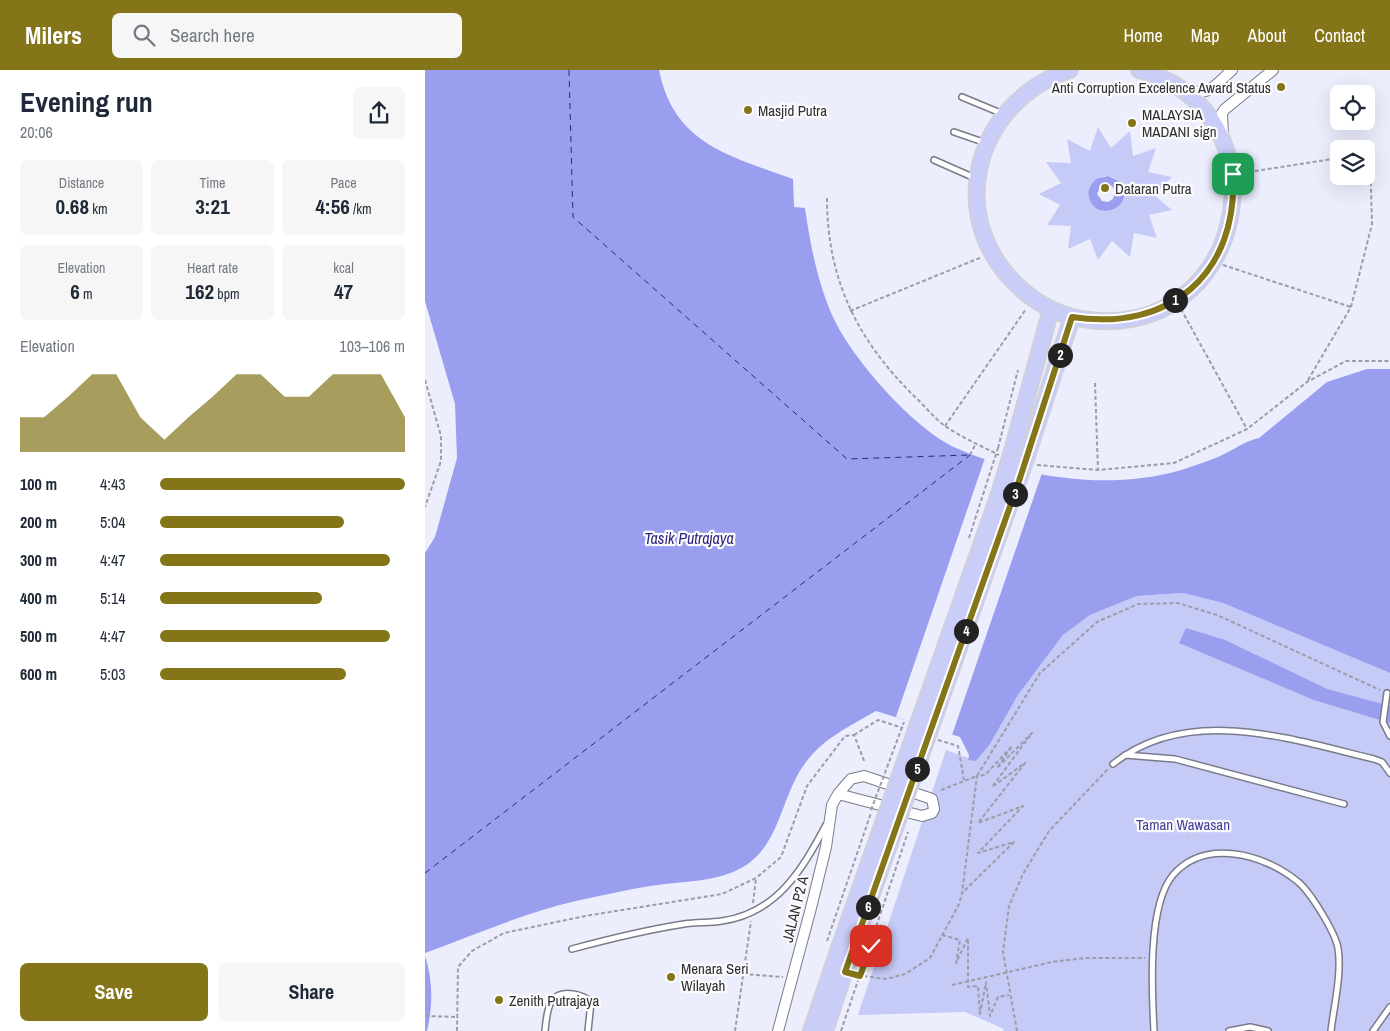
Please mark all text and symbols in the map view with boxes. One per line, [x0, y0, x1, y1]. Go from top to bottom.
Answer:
search box [112, 13, 462, 58]
text: Milers [25, 19, 82, 51]
icon: search [130, 21, 158, 49]
text: Search here [170, 22, 255, 48]
text: Home [1123, 23, 1163, 48]
text: Map [1191, 23, 1220, 48]
text: About [1248, 23, 1286, 48]
text: Contact [1314, 23, 1365, 48]
place label: Anti Corruption Excelence Award Status [1051, 77, 1271, 98]
marker: Anti Corruption Excelence Award Status [1275, 81, 1287, 93]
text: Evening run [20, 83, 153, 121]
map controls [1330, 85, 1375, 185]
button: locate [1330, 85, 1375, 130]
button: share [353, 87, 405, 139]
place label: Masjid Putra [758, 100, 827, 121]
marker: Masjid Putra [742, 104, 754, 116]
place label: MALAYSIA MADANI sign [1142, 104, 1217, 142]
marker: MALAYSIA MADANI sign [1126, 117, 1138, 129]
text: 20:06 [20, 121, 53, 143]
button: layers [1330, 140, 1375, 185]
pin [1212, 153, 1254, 195]
icon: arrive [1219, 160, 1247, 188]
text: Distance [59, 174, 104, 192]
text: Time [200, 174, 225, 192]
text: Pace [330, 174, 357, 192]
place label: Dataran Putra [1115, 178, 1192, 199]
marker: Dataran Putra [1099, 182, 1111, 194]
text: 0.68 [55, 192, 89, 221]
text: 3:21 [195, 192, 230, 221]
text: 4:56 [315, 192, 350, 221]
text: km [89, 200, 108, 218]
text: /km [350, 200, 372, 218]
text: Elevation [58, 259, 105, 277]
text: Heart rate [187, 259, 238, 277]
text: kcal [333, 259, 354, 277]
text: 6 [70, 277, 80, 306]
text: 162 [185, 277, 214, 306]
text: 47 [334, 277, 353, 306]
text: m [80, 285, 93, 303]
text: bpm [214, 285, 240, 303]
pin: 1 [1163, 288, 1187, 312]
text: 1 [1172, 291, 1179, 309]
text: Elevation [20, 335, 75, 357]
text: 103–106 m [339, 335, 405, 357]
pin: 2 [1047, 342, 1073, 368]
text: 2 [1057, 346, 1064, 364]
text: 100 m [20, 473, 57, 495]
text: 4:43 [100, 473, 126, 495]
pin: 3 [1003, 482, 1027, 506]
text: 3 [1012, 485, 1019, 503]
text: 200 m [20, 511, 57, 533]
text: 5:04 [100, 511, 126, 533]
water label: Tasik Putrajaya [644, 527, 734, 549]
text: 300 m [20, 549, 57, 571]
text: 4:47 [100, 549, 126, 571]
text: 400 m [20, 587, 57, 609]
text: 5:14 [100, 587, 126, 609]
pin: 4 [953, 618, 979, 644]
text: 4 [963, 622, 970, 640]
text: 500 m [20, 625, 57, 647]
text: 4:47 [100, 625, 126, 647]
text: 600 m [20, 663, 57, 685]
text: 5:03 [100, 663, 126, 685]
pin: 5 [905, 756, 929, 782]
text: 5 [914, 760, 921, 778]
park label: Taman Wawasan [1136, 814, 1230, 835]
street label: JALAN P2 A [777, 873, 814, 944]
pin: 6 [855, 894, 881, 920]
text: 6 [865, 898, 872, 916]
pin [850, 925, 892, 967]
icon: check [857, 932, 885, 960]
place label: Menara Seri Wilayah [681, 958, 749, 996]
button: Save [20, 963, 208, 1021]
button: Share [218, 963, 405, 1021]
marker: Menara Seri Wilayah [665, 971, 677, 983]
place label: Zenith Putrajaya [509, 990, 599, 1011]
marker: Zenith Putrajaya [493, 994, 505, 1006]

